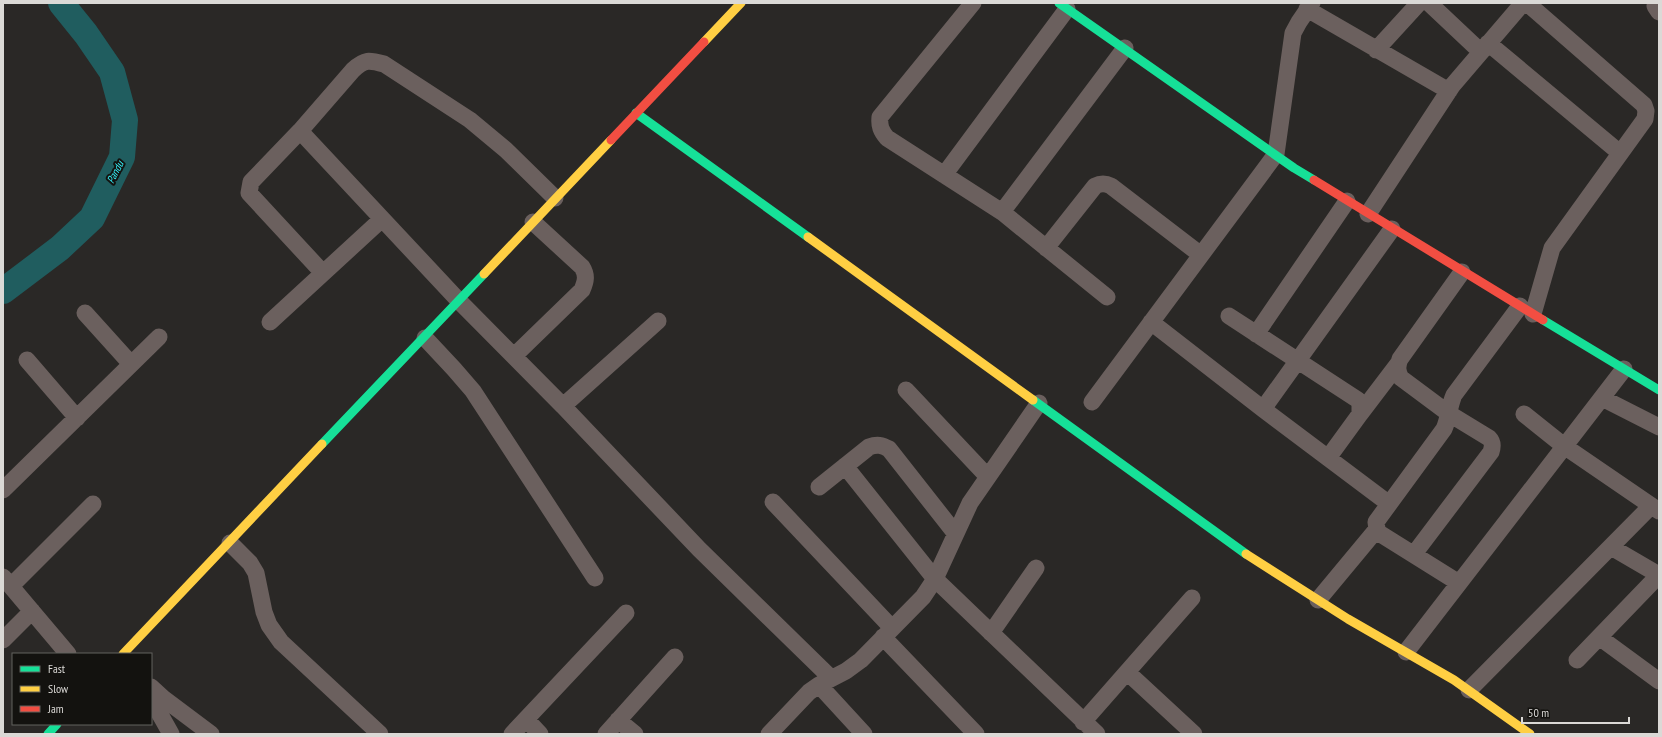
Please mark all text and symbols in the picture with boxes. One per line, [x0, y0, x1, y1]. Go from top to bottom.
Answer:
water label: Pandu [103, 157, 127, 186]
legend [12, 653, 152, 725]
text: Fast [48, 661, 66, 676]
text: Slow [48, 681, 69, 696]
scale bar [1522, 699, 1629, 725]
text: Jam [47, 701, 64, 716]
text: 50 m [1528, 705, 1549, 720]

